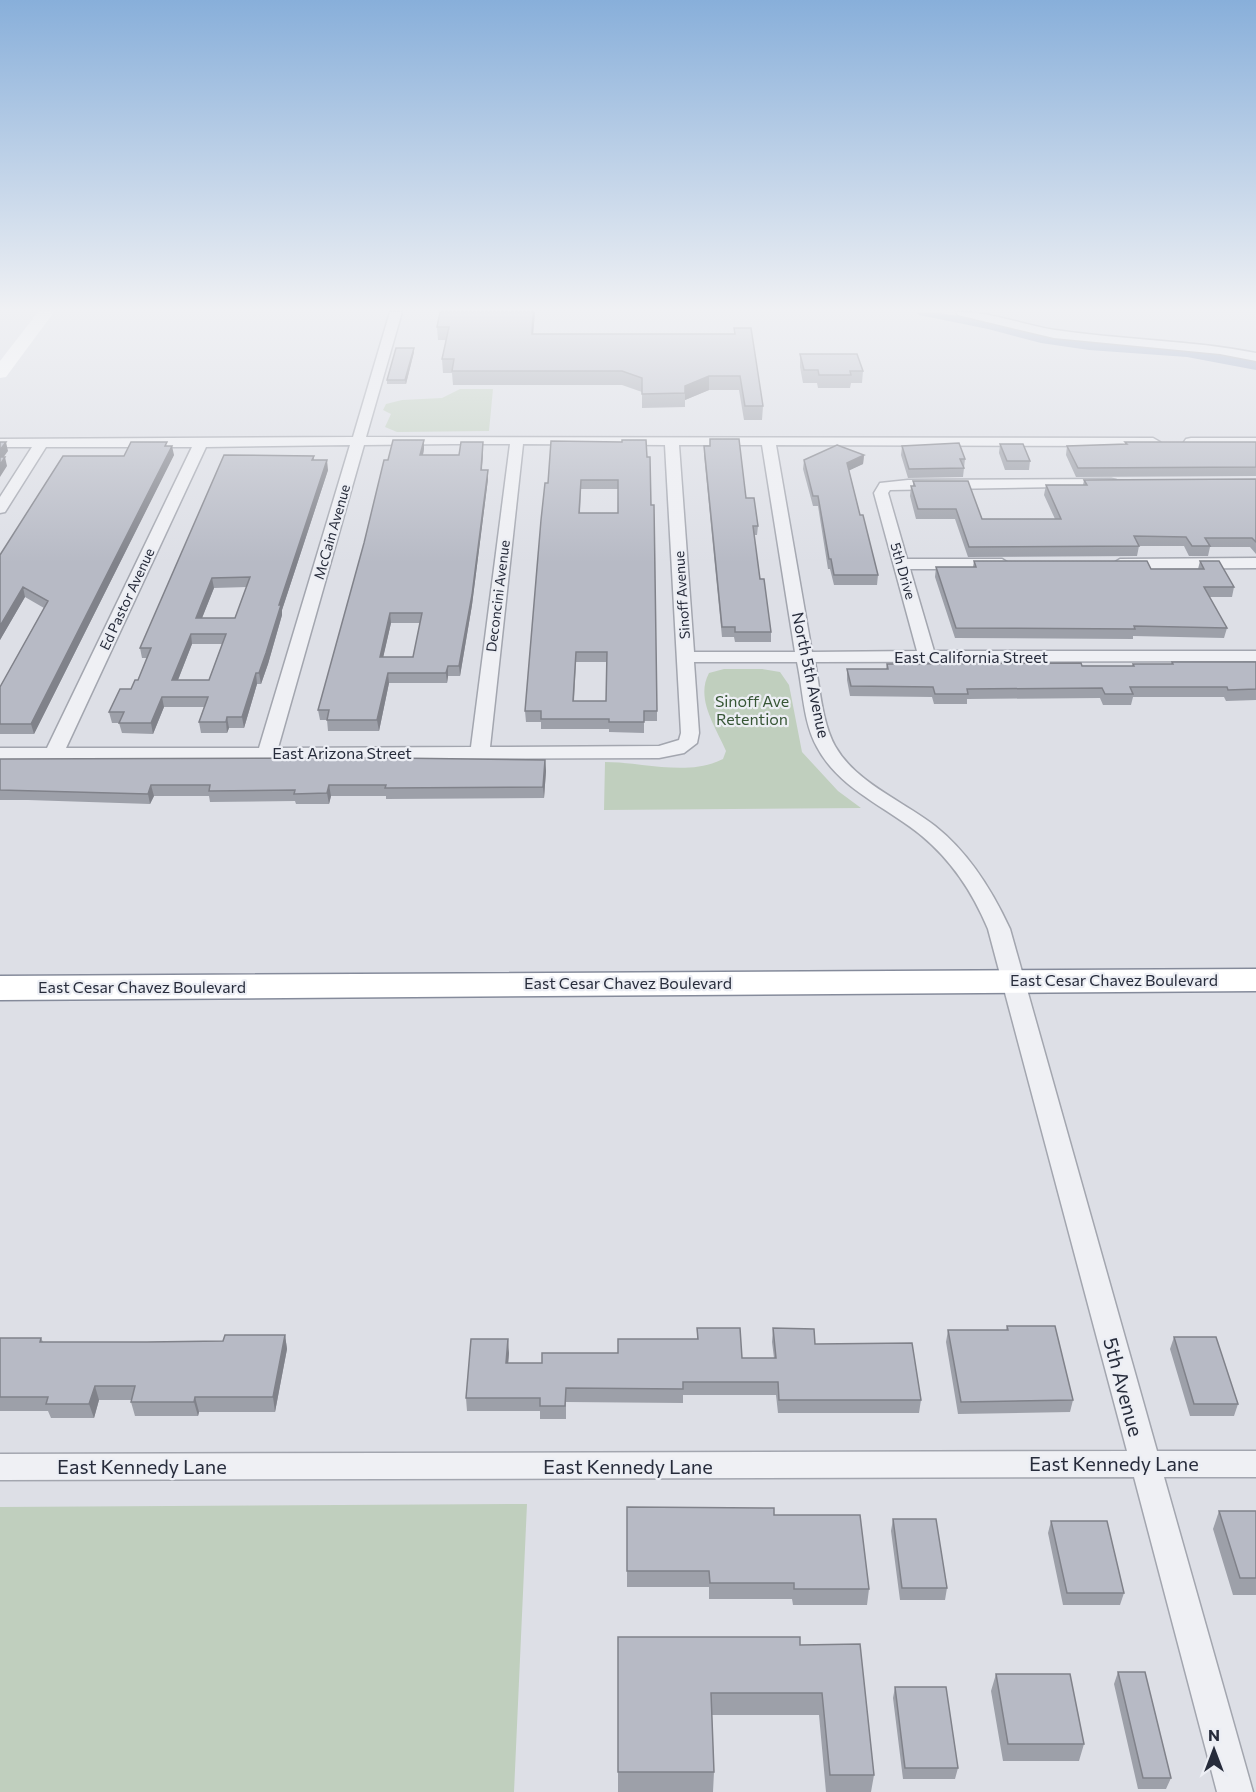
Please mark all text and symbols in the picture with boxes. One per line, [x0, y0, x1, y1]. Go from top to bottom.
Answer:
street label: McCain Avenue [310, 482, 353, 581]
street label: Deconcini Avenue [482, 539, 513, 653]
street label: 5th Drive [887, 540, 920, 601]
street label: Ed Pastor Avenue [96, 545, 158, 652]
street label: Sinoff Avenue [670, 550, 693, 640]
street label: North 5th Avenue [789, 610, 834, 740]
street label: East California Street [894, 647, 1048, 666]
park label: Sinoff Ave Retention [715, 691, 789, 728]
street label: East Arizona Street [272, 743, 412, 762]
street label: East Cesar Chavez Boulevard [1010, 970, 1218, 989]
street label: East Cesar Chavez Boulevard [524, 973, 732, 992]
street label: East Cesar Chavez Boulevard [38, 977, 246, 996]
street label: 5th Avenue [1099, 1335, 1149, 1439]
street label: East Kennedy Lane [1029, 1451, 1199, 1475]
street label: East Kennedy Lane [57, 1454, 227, 1478]
street label: East Kennedy Lane [543, 1454, 713, 1478]
north arrow [1184, 1720, 1244, 1780]
text: N [1208, 1725, 1220, 1744]

